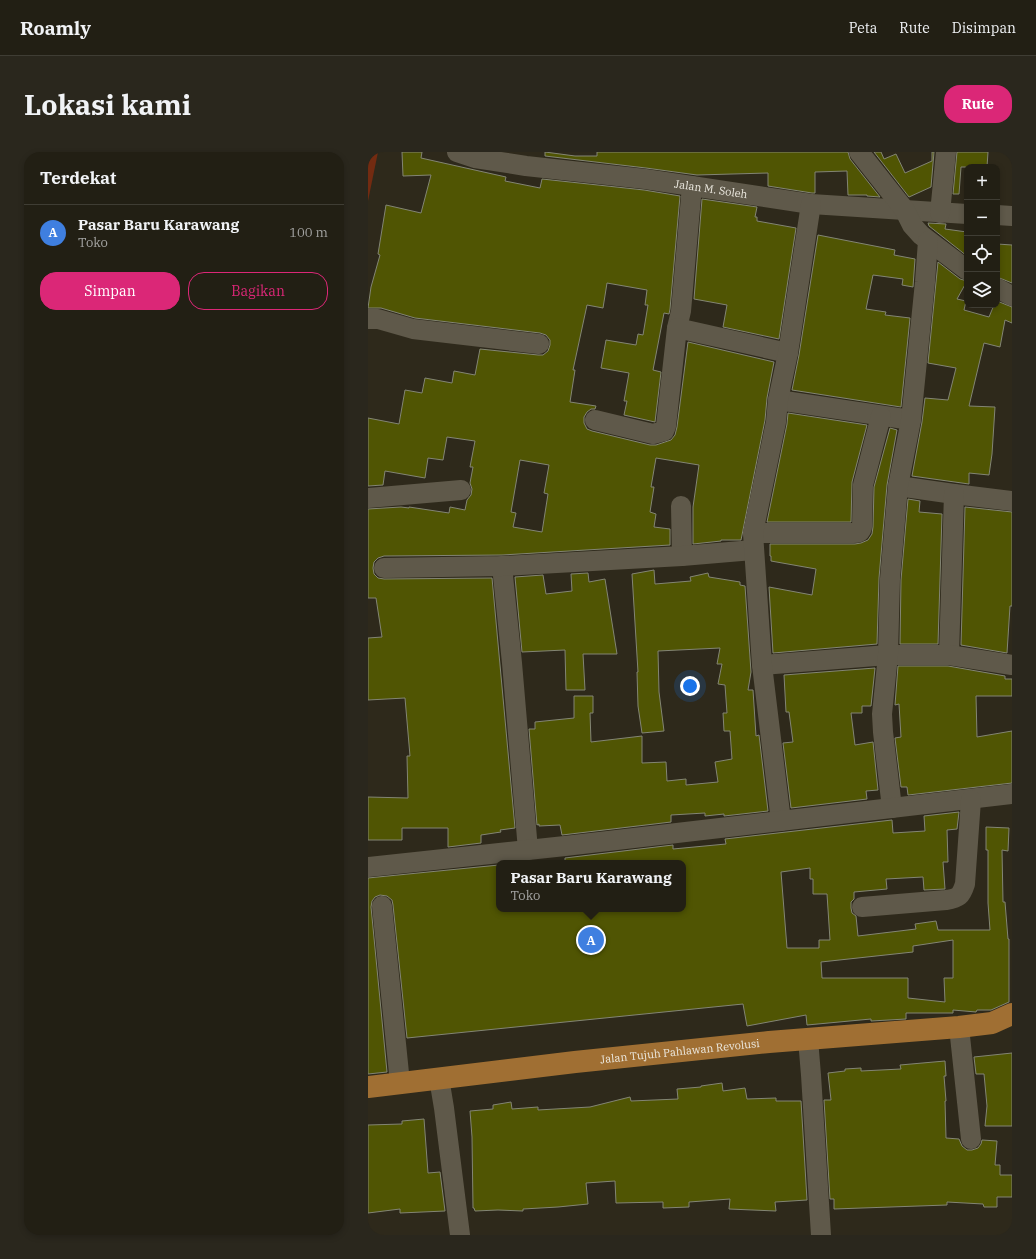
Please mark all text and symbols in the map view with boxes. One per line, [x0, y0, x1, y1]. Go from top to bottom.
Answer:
text: Roamly [20, 16, 91, 40]
text: Peta [849, 19, 877, 37]
text: Rute [899, 19, 930, 37]
text: Disimpan [952, 19, 1016, 37]
button: Rute [944, 85, 1012, 123]
text: Lokasi kami [24, 86, 191, 123]
map controls [964, 164, 1000, 308]
button: + [964, 164, 1000, 200]
text: Terdekat [40, 167, 116, 189]
street label: Jalan M. Soleh [673, 177, 749, 201]
button: − [964, 200, 1000, 236]
text: Pasar Baru Karawang [78, 215, 239, 234]
text: A [48, 224, 58, 241]
text: 100 m [289, 224, 328, 241]
text: Toko [78, 234, 108, 251]
button: locate [964, 236, 1000, 272]
button: Simpan [40, 272, 180, 310]
button: Bagikan [188, 272, 328, 310]
button: layers [964, 272, 1000, 308]
your location [680, 676, 700, 696]
popup [496, 860, 686, 912]
text: Pasar Baru Karawang [510, 868, 672, 887]
text: Toko [510, 887, 540, 904]
pin: A [578, 925, 604, 955]
street label: Jalan Tujuh Pahlawan Revolusi [599, 1036, 761, 1066]

